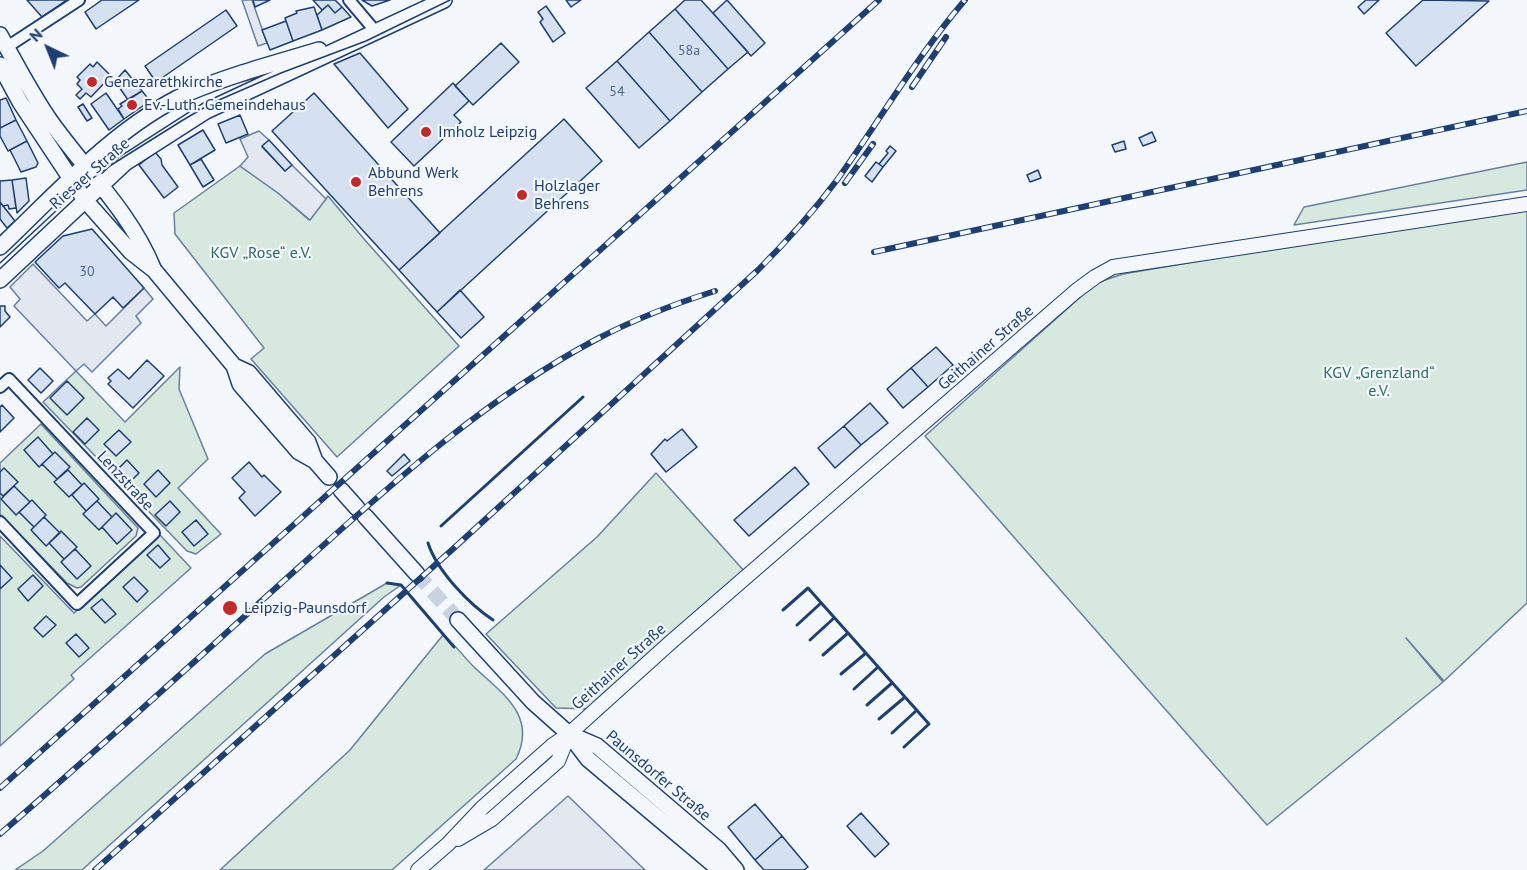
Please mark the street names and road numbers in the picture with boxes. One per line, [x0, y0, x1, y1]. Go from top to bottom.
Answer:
street label: Riesaer Straße [46, 134, 134, 214]
street label: Geithainer Straße [934, 301, 1038, 395]
street label: Lenzstraße [93, 447, 157, 515]
street label: Geithainer Straße [568, 620, 670, 714]
street label: Paunsdorfer Straße [602, 727, 714, 825]

